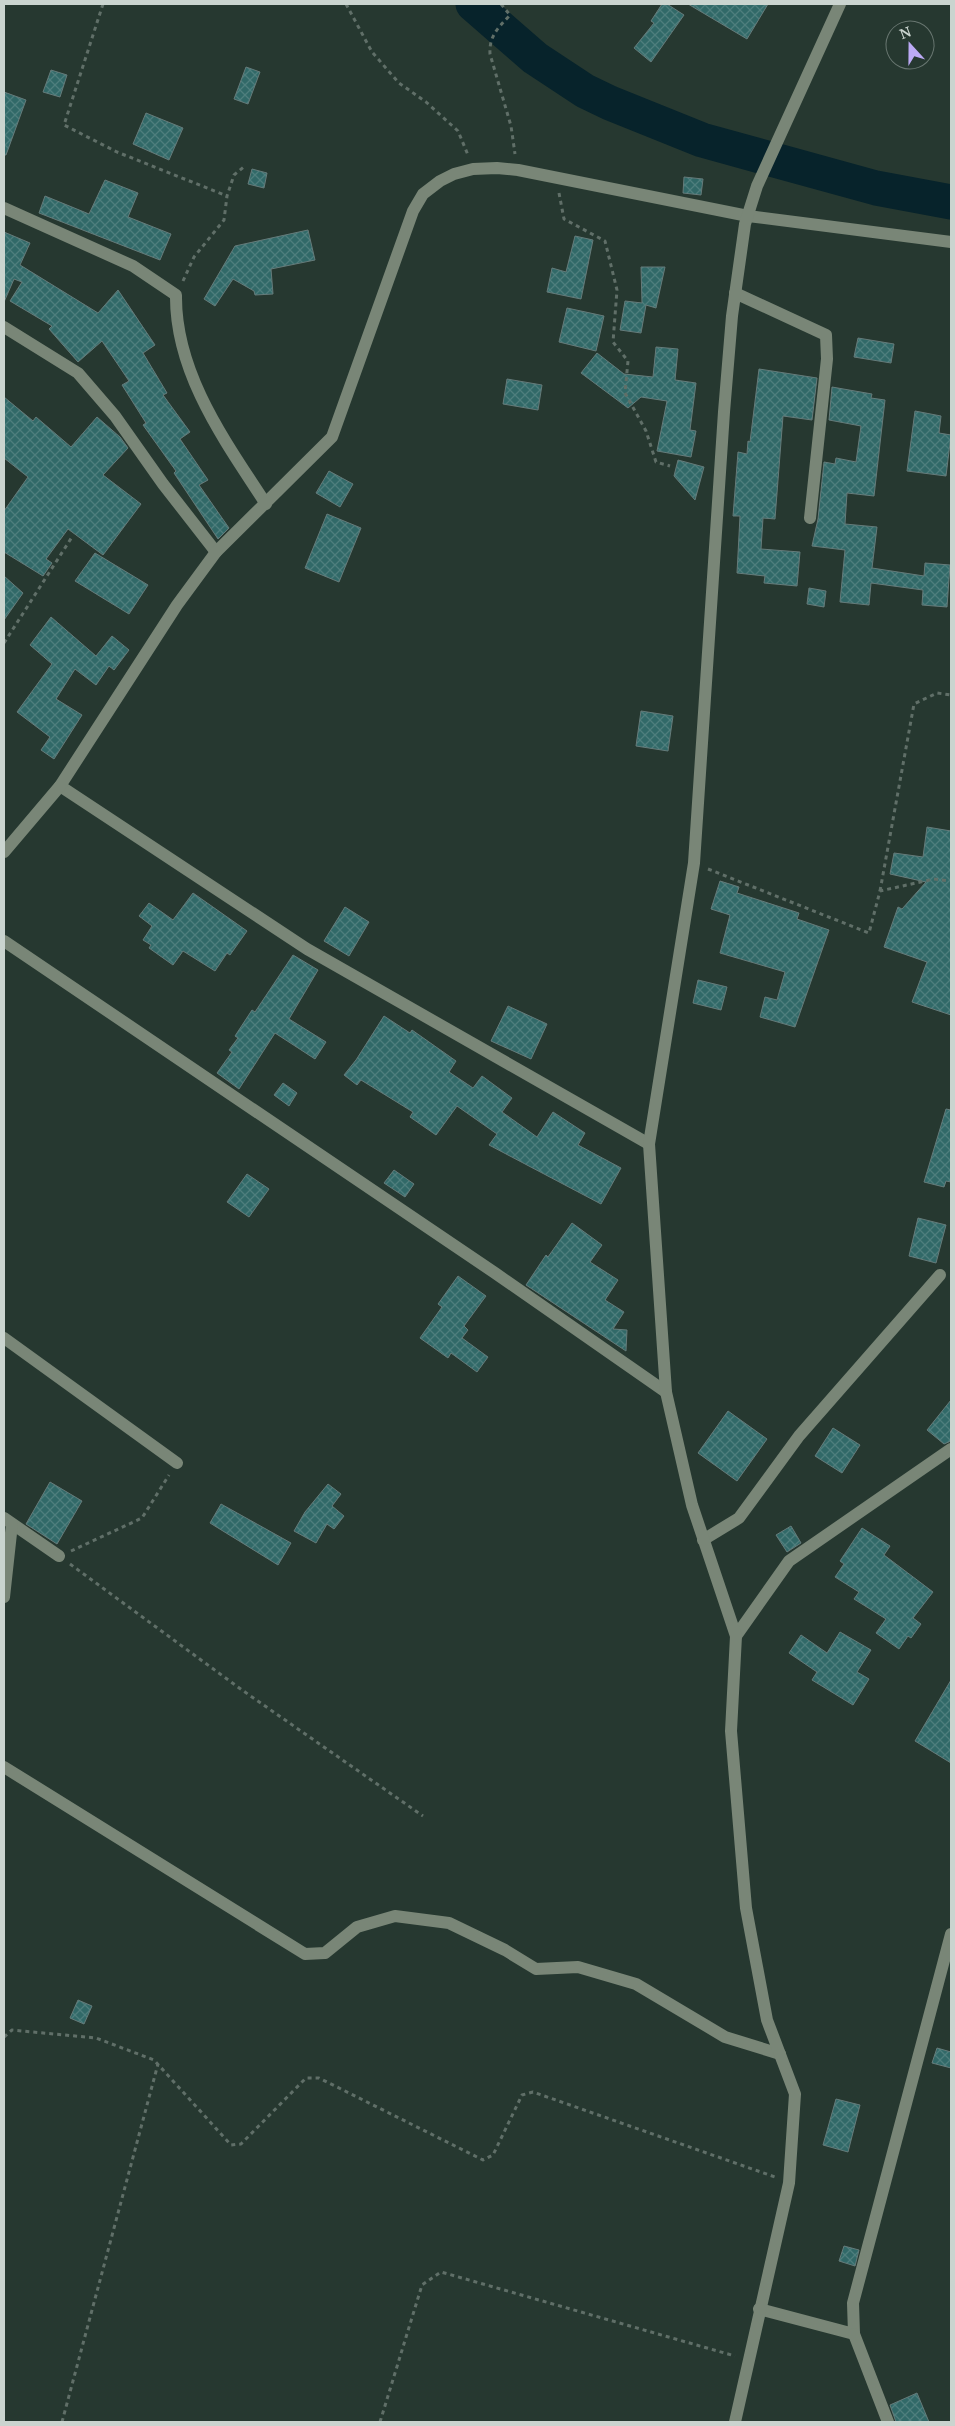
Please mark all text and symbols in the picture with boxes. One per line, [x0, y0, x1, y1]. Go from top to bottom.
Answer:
north arrow [885, 20, 935, 70]
text: N [897, 22, 914, 43]

